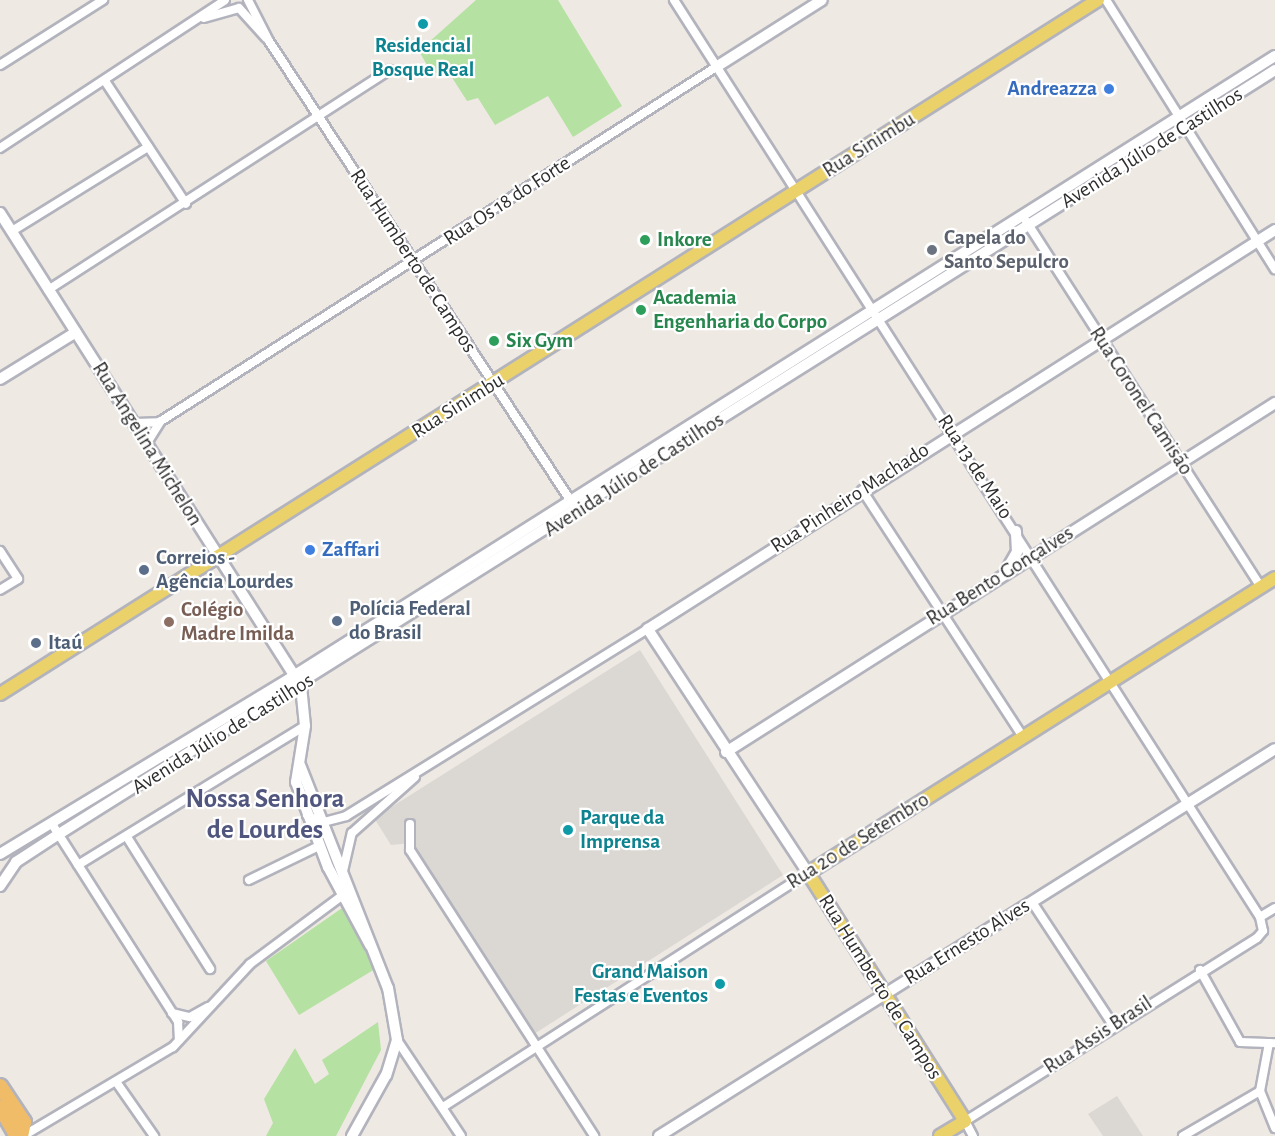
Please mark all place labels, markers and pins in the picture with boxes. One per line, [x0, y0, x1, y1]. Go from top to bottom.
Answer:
marker: Residencial Bosque Real [416, 17, 430, 31]
place label: Residencial Bosque Real [372, 33, 474, 83]
place label: Andreazza [1007, 76, 1097, 102]
marker: Andreazza [1102, 82, 1116, 96]
place label: Capela do Santo Sepulcro [944, 225, 1069, 275]
place label: Inkore [657, 227, 712, 253]
marker: Inkore [638, 233, 652, 247]
marker: Capela do Santo Sepulcro [925, 243, 939, 257]
place label: Academia Engenharia do Corpo [653, 285, 827, 335]
marker: Academia Engenharia do Corpo [634, 303, 648, 317]
place label: Six Gym [506, 328, 573, 354]
marker: Six Gym [487, 334, 501, 348]
place label: Zaffari [322, 537, 380, 563]
marker: Zaffari [303, 543, 317, 557]
place label: Correios - Agência Lourdes [156, 545, 293, 595]
marker: Correios - Agência Lourdes [137, 563, 151, 577]
place label: Polícia Federal do Brasil [349, 596, 471, 646]
place label: Colégio Madre Imilda [181, 597, 294, 647]
marker: Polícia Federal do Brasil [330, 614, 344, 628]
marker: Colégio Madre Imilda [162, 615, 176, 629]
place label: Itaú [48, 630, 82, 656]
marker: Itaú [29, 636, 43, 650]
place label: Parque da Imprensa [580, 805, 665, 855]
marker: Parque da Imprensa [561, 823, 575, 837]
place label: Grand Maison Festas e Eventos [574, 959, 708, 1009]
marker: Grand Maison Festas e Eventos [713, 977, 727, 991]

